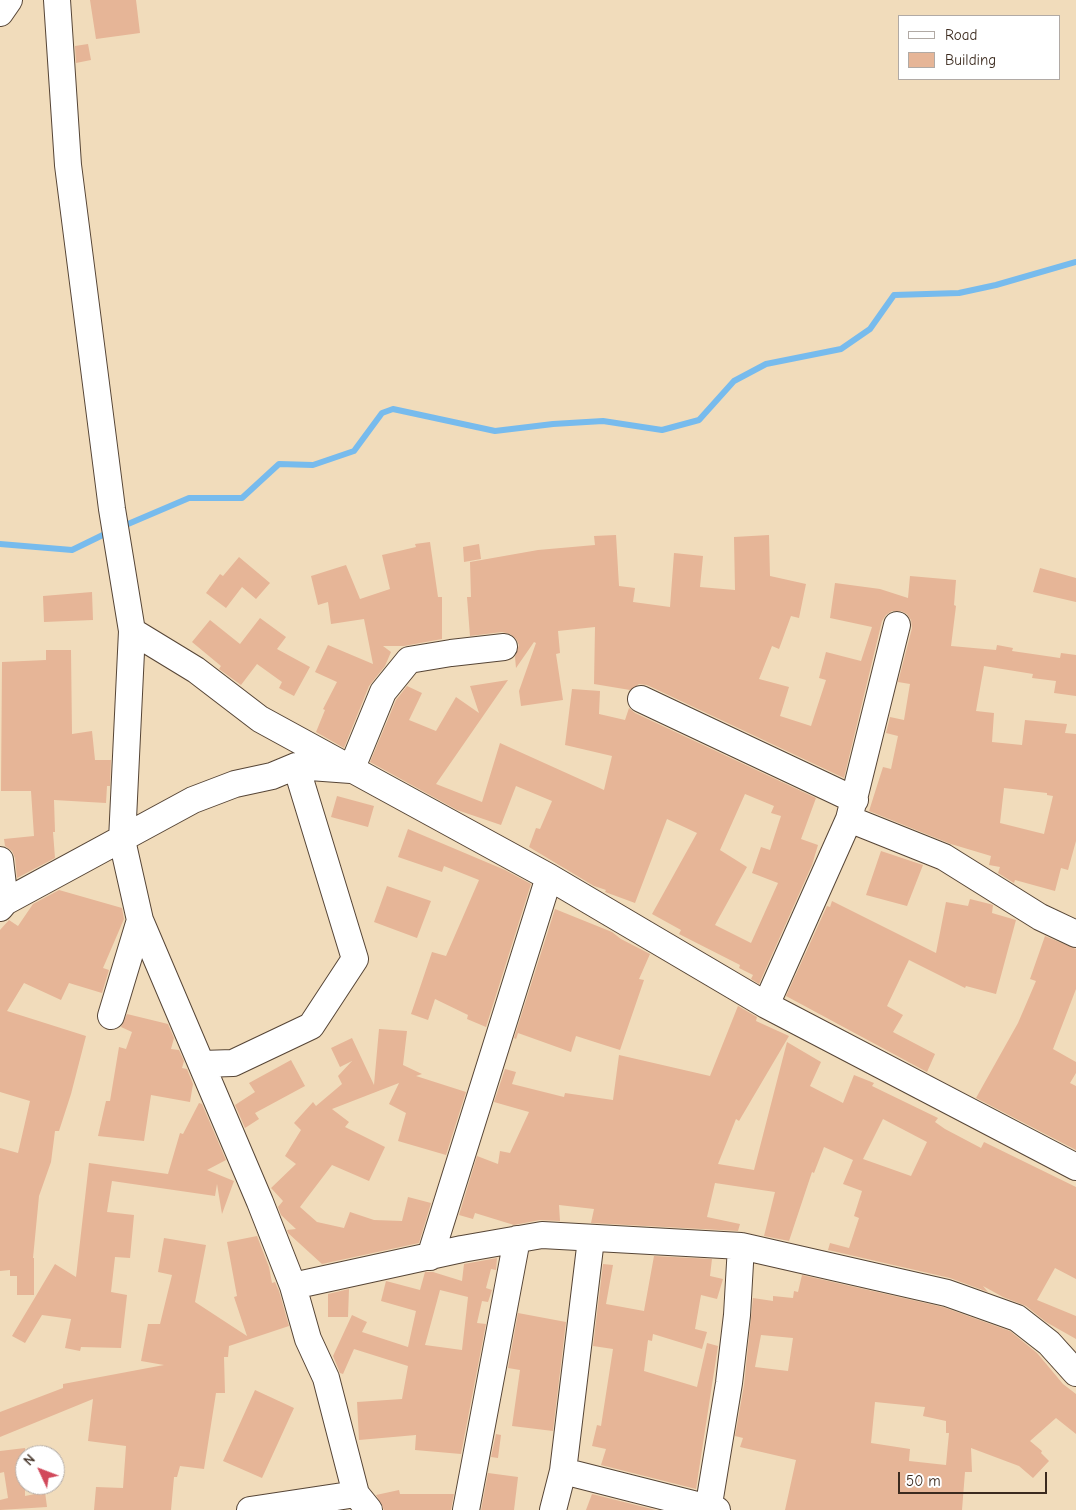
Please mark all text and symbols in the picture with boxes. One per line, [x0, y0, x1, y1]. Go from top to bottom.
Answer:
legend [898, 15, 1061, 80]
text: Road [945, 26, 977, 44]
text: Building [945, 51, 996, 69]
north arrow [15, 1445, 65, 1495]
text: N [20, 1451, 39, 1469]
scale bar [901, 1462, 1050, 1494]
text: 50 m [906, 1472, 941, 1490]

